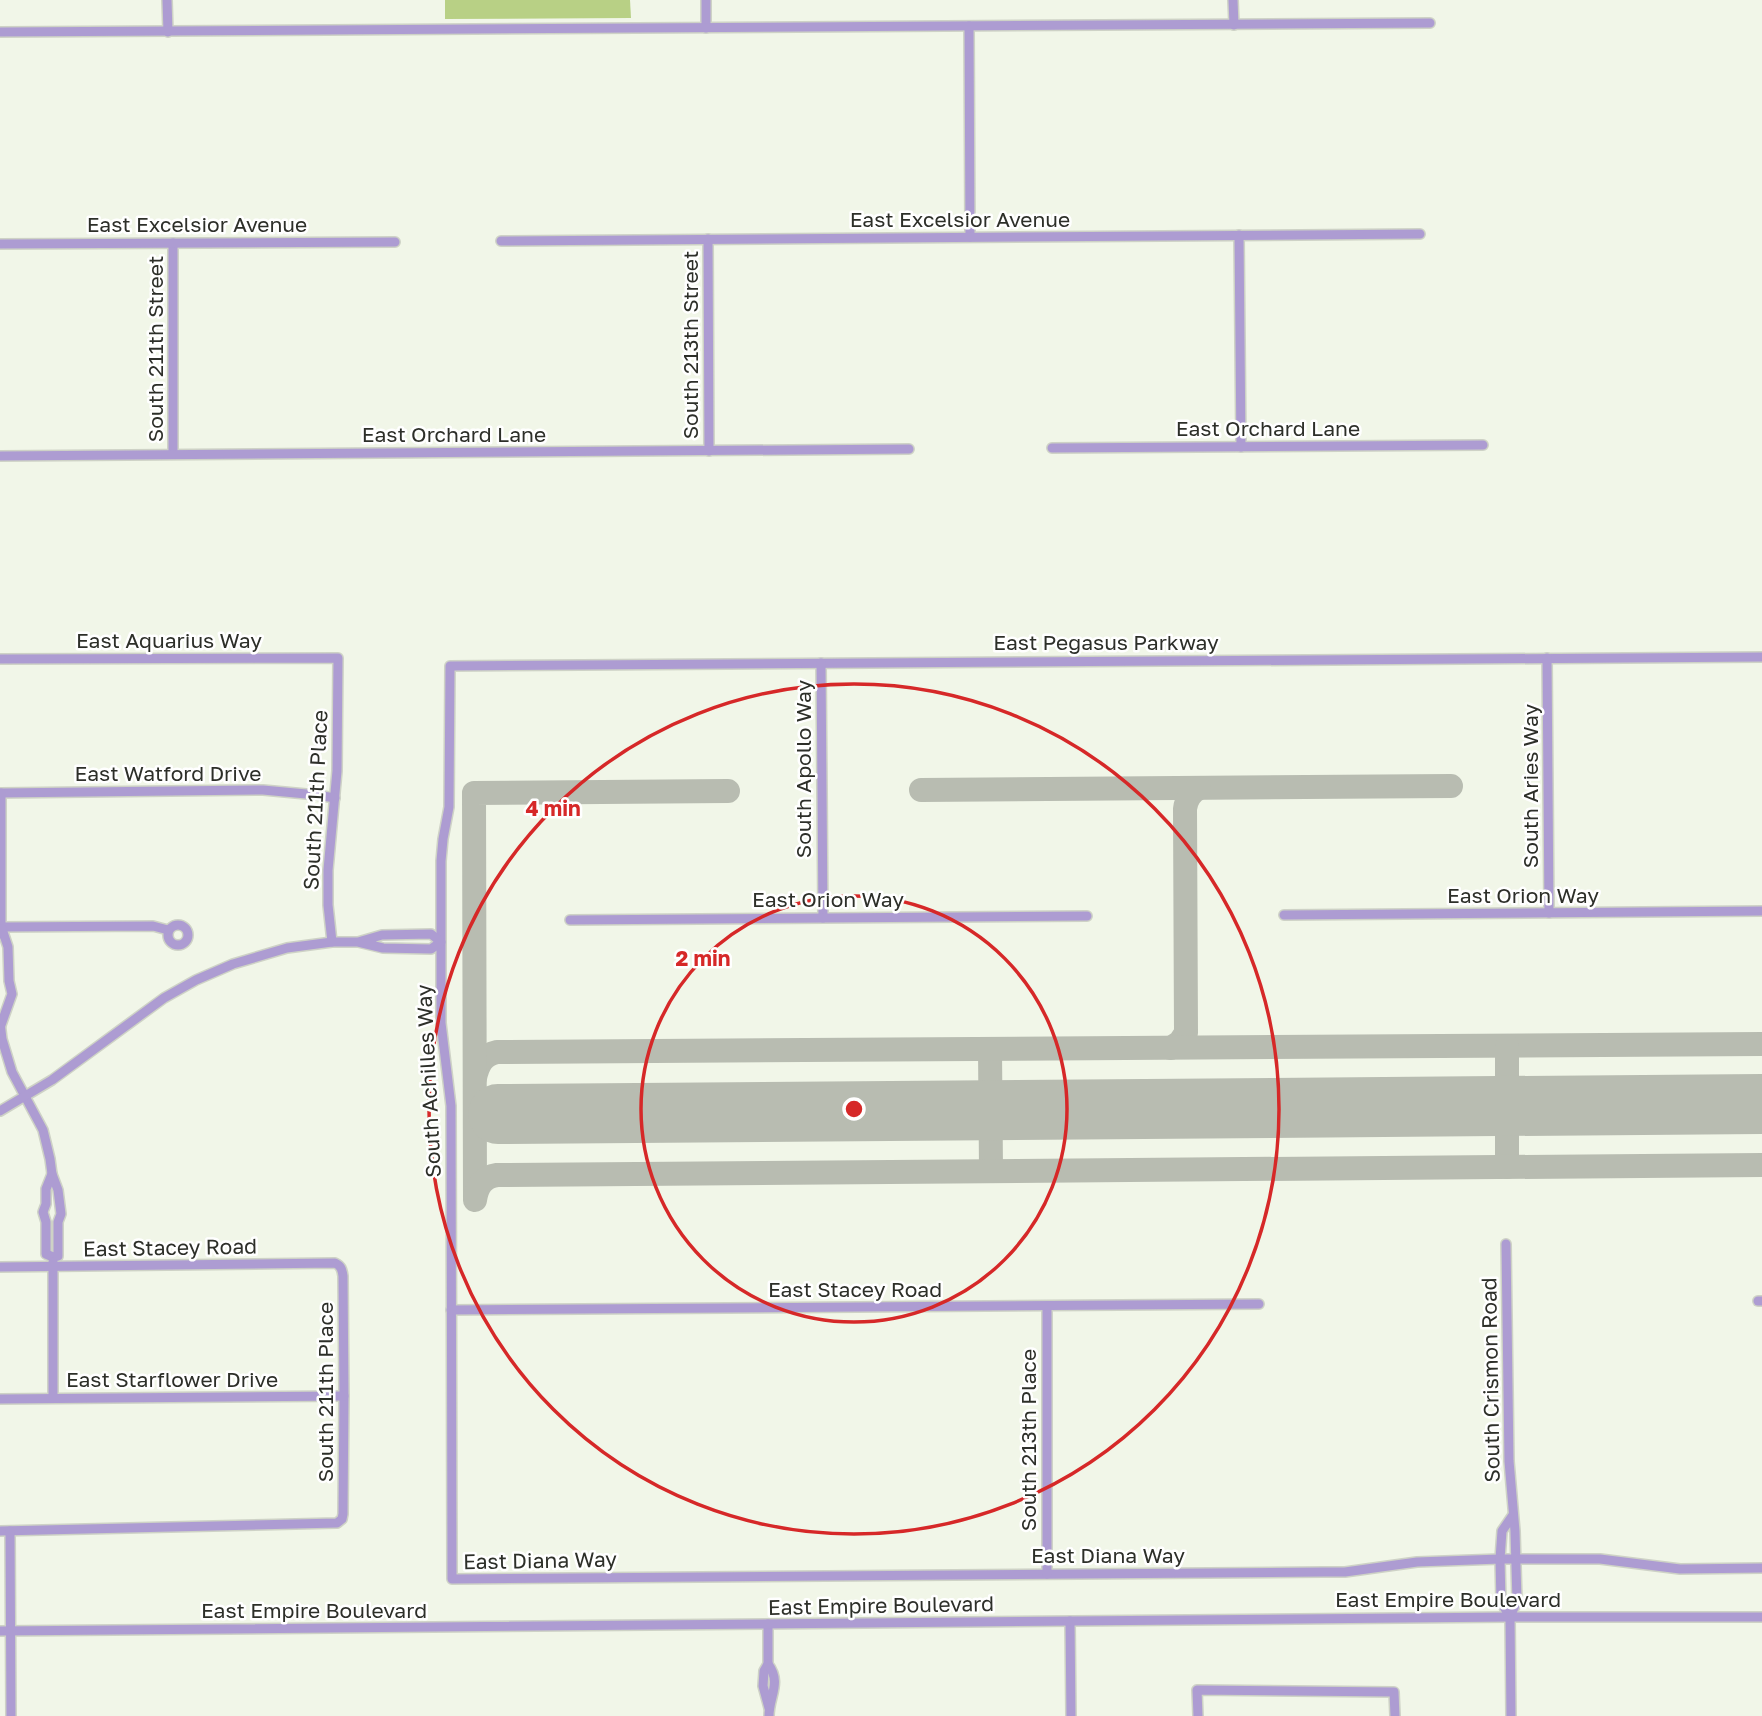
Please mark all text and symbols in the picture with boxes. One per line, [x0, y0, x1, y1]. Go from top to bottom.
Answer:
street label: East Excelsior Avenue [850, 206, 1070, 232]
street label: East Excelsior Avenue [87, 211, 307, 237]
street label: South 213th Street [677, 251, 703, 439]
street label: South 211th Street [142, 256, 168, 442]
street label: East Orchard Lane [1176, 415, 1360, 441]
street label: East Orchard Lane [362, 421, 546, 447]
street label: East Aquarius Way [76, 627, 262, 653]
street label: East Pegasus Parkway [993, 629, 1219, 655]
street label: South Apollo Way [790, 680, 816, 858]
street label: South Aries Way [1517, 704, 1543, 868]
street label: South 211th Place [297, 709, 333, 891]
street label: East Watford Drive [75, 760, 261, 786]
text: 4 min [525, 795, 581, 821]
street label: East Orion Way [1447, 882, 1599, 908]
street label: East Orion Way [752, 886, 904, 912]
text: 2 min [676, 945, 730, 971]
street label: South Achilles Way [410, 984, 446, 1178]
centre of rings [842, 1097, 866, 1121]
street label: East Stacey Road [83, 1232, 257, 1262]
street label: East Stacey Road [768, 1276, 942, 1302]
street label: South Crismon Road [1475, 1277, 1505, 1483]
street label: South 211th Place [312, 1302, 338, 1482]
street label: South 213th Place [1015, 1349, 1041, 1531]
street label: East Starflower Drive [66, 1366, 278, 1392]
street label: East Diana Way [1031, 1542, 1185, 1568]
street label: East Diana Way [463, 1546, 617, 1574]
street label: East Empire Boulevard [1335, 1586, 1561, 1612]
street label: East Empire Boulevard [768, 1590, 994, 1620]
street label: East Empire Boulevard [201, 1597, 427, 1623]

